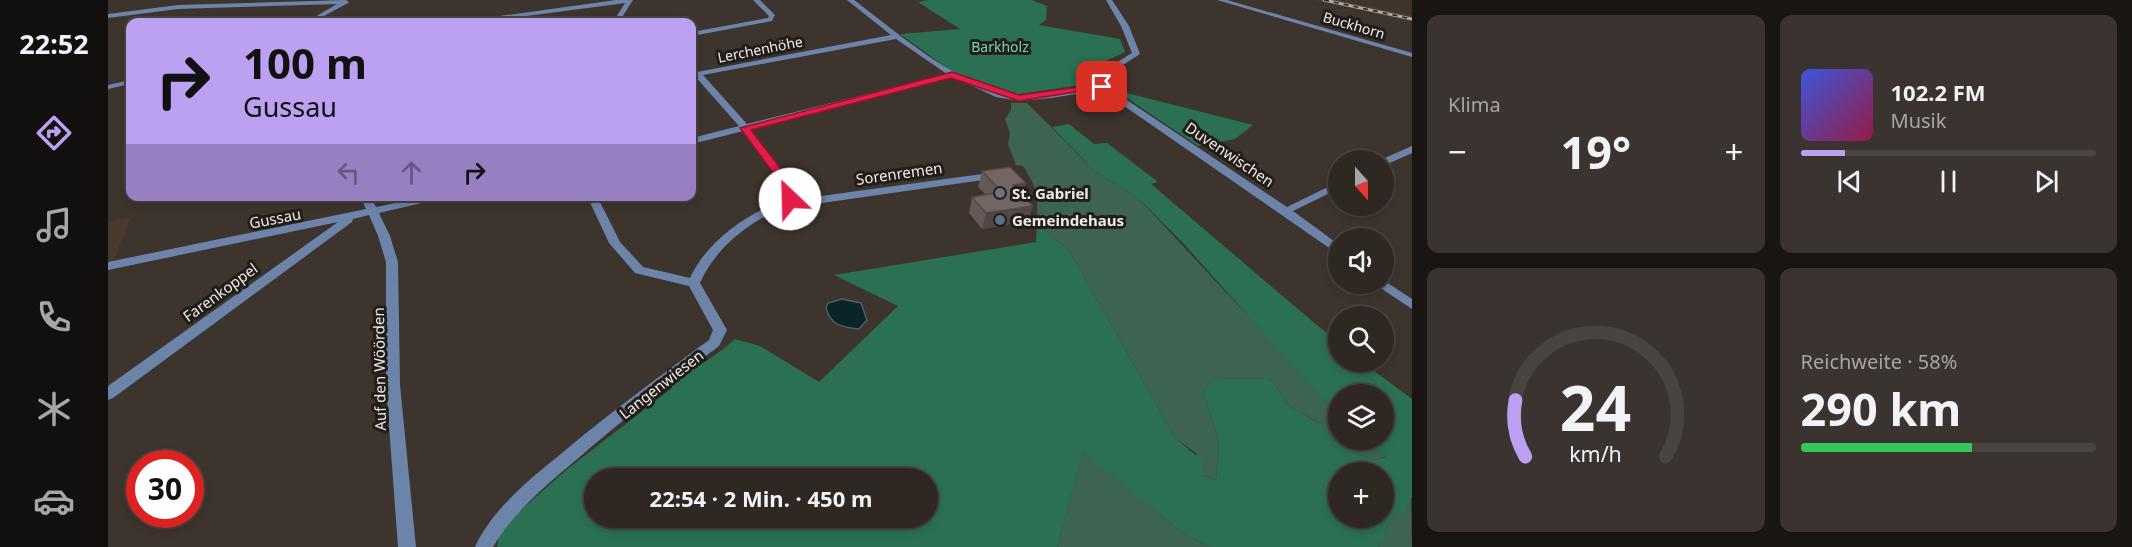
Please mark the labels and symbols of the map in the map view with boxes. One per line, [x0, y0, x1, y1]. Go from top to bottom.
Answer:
street label: Buckhorn [1321, 7, 1387, 43]
street label: Lerchenhöhe [716, 31, 804, 67]
park label: Barkholz [971, 37, 1029, 56]
pin [1076, 61, 1127, 112]
street label: Duvenwischen [1182, 117, 1278, 191]
north arrow [1328, 150, 1394, 216]
street label: Sorenremen [855, 157, 943, 189]
position arrow [758, 167, 822, 231]
place label: St. Gabriel [1012, 183, 1089, 203]
marker: St. Gabriel [993, 186, 1007, 200]
street label: Gussau [247, 203, 303, 233]
place label: Gemeindehaus [1012, 210, 1124, 230]
marker: Gemeindehaus [993, 213, 1007, 227]
street label: Farenkoppel [179, 258, 261, 326]
street label: Auf den Wöörden [368, 307, 390, 431]
street label: Langenwiesen [615, 345, 707, 423]
speed limit sign: 30 [126, 450, 204, 528]

